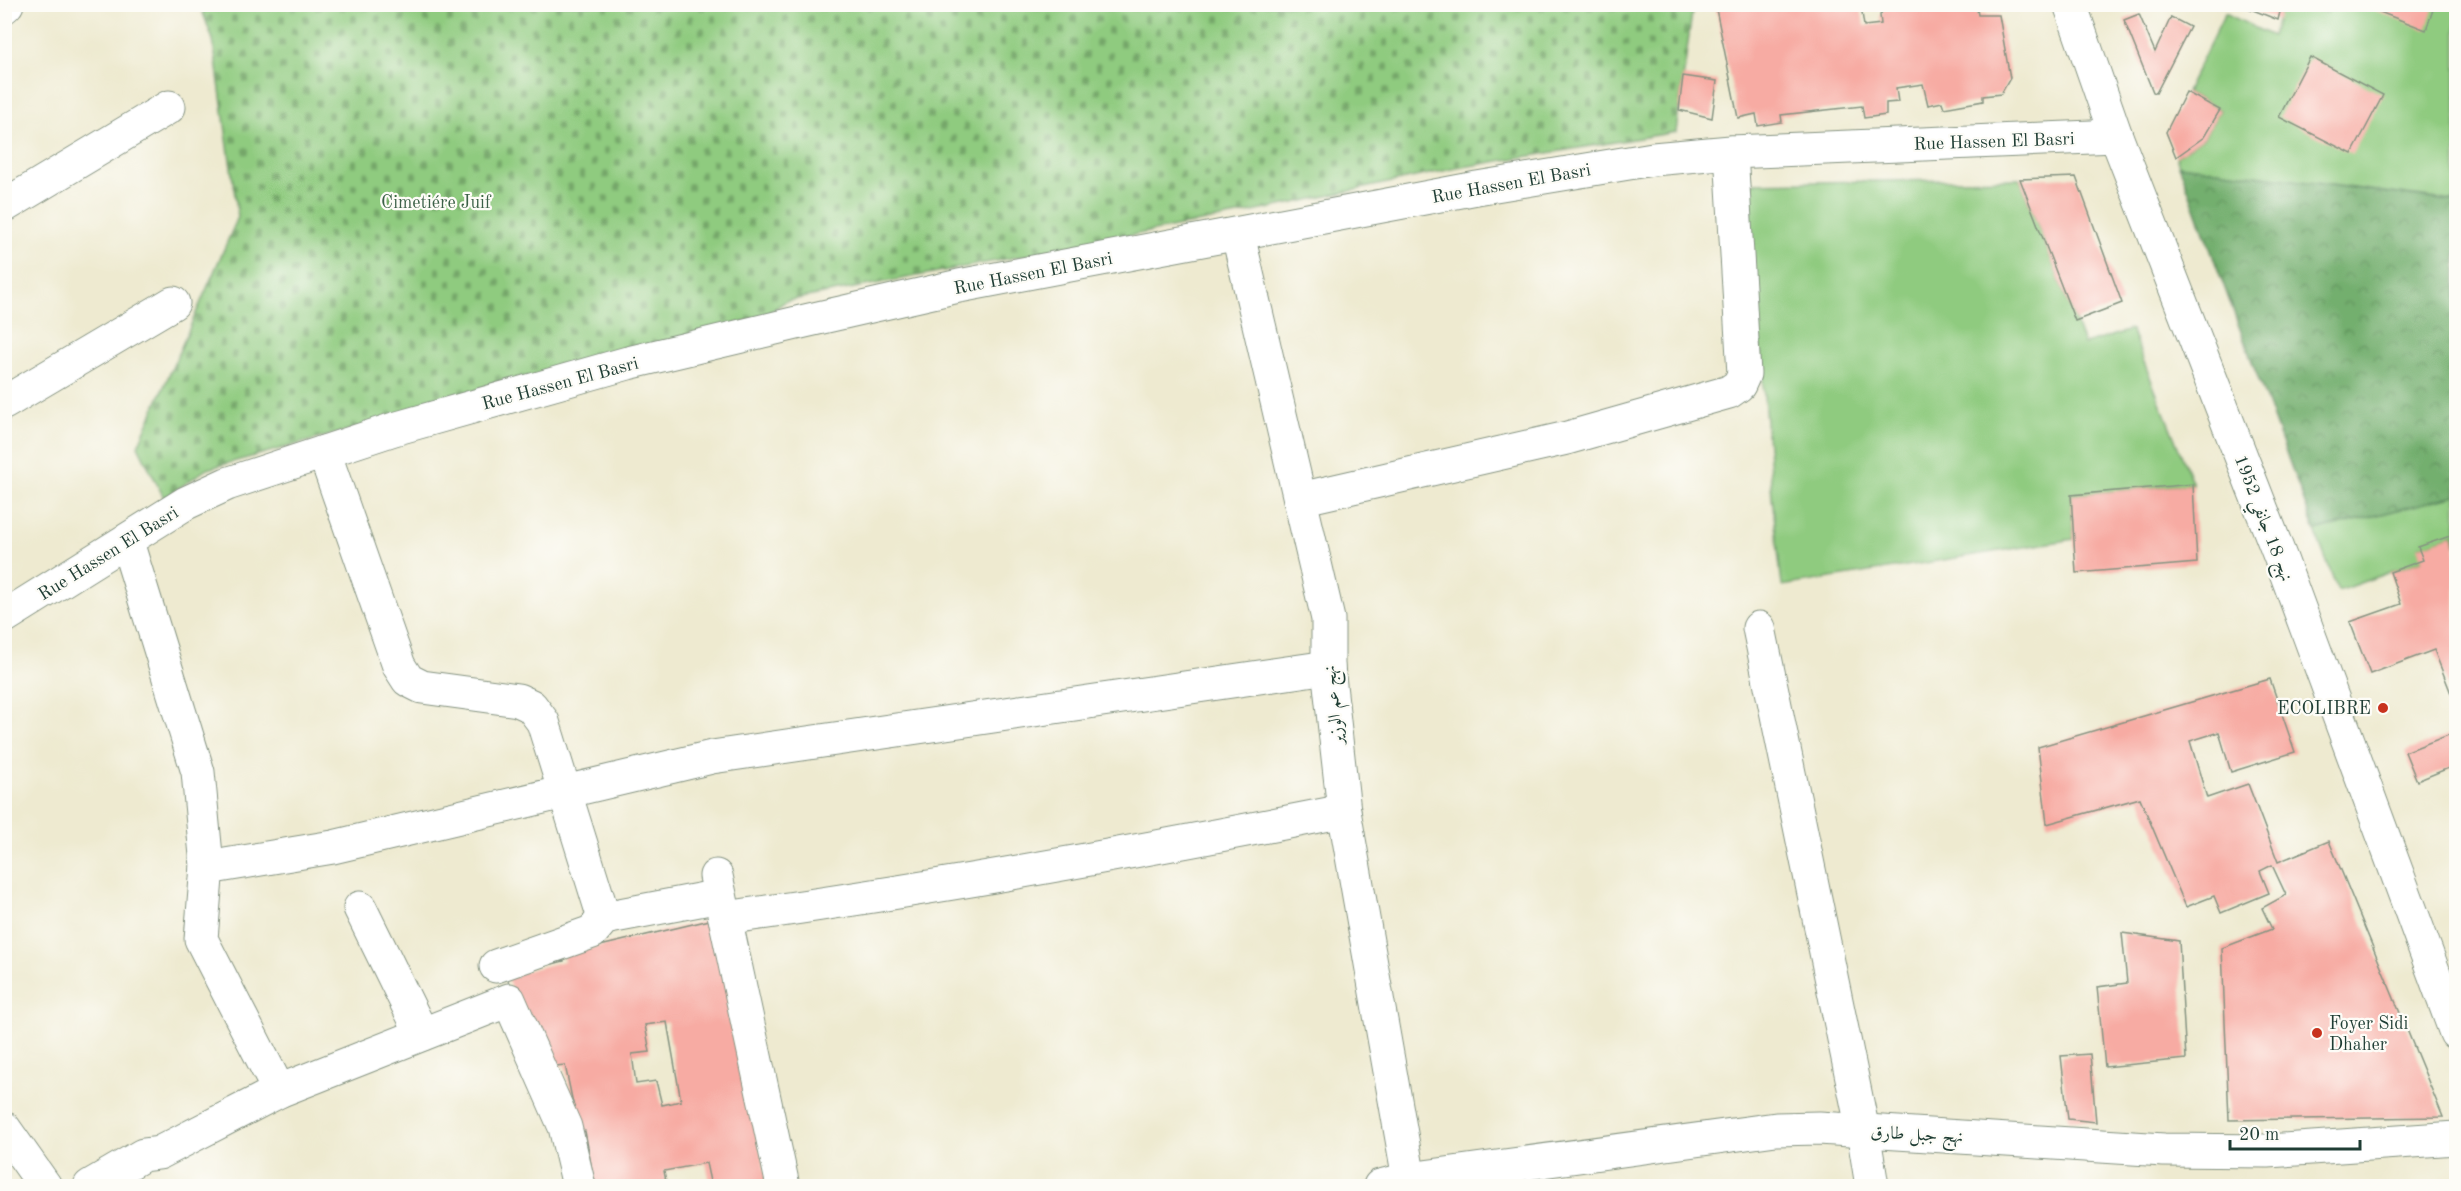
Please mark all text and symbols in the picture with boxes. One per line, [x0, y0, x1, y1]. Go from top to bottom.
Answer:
street label: Rue Hassen El Basri [1913, 130, 2075, 154]
street label: Rue Hassen El Basri [1430, 161, 1592, 207]
park label: Cimetiére Juif [381, 194, 492, 212]
street label: Rue Hassen El Basri [952, 250, 1114, 298]
street label: Rue Hassen El Basri [480, 354, 641, 414]
street label: نهج 18 جانفي 1952 [2223, 453, 2295, 587]
street label: Rue Hassen El Basri [35, 503, 182, 604]
street label: نهج عم الوزير [1321, 664, 1354, 747]
place label: ECOLIBRE [2277, 700, 2371, 718]
marker: ECOLIBRE [2376, 701, 2390, 715]
place label: Foyer Sidi Dhaher [2329, 1015, 2409, 1054]
marker: Foyer Sidi Dhaher [2310, 1026, 2324, 1040]
scale bar [2230, 1113, 2360, 1151]
street label: نهج جبل طارق [1870, 1124, 1964, 1152]
text: 20 m [2239, 1126, 2279, 1144]

